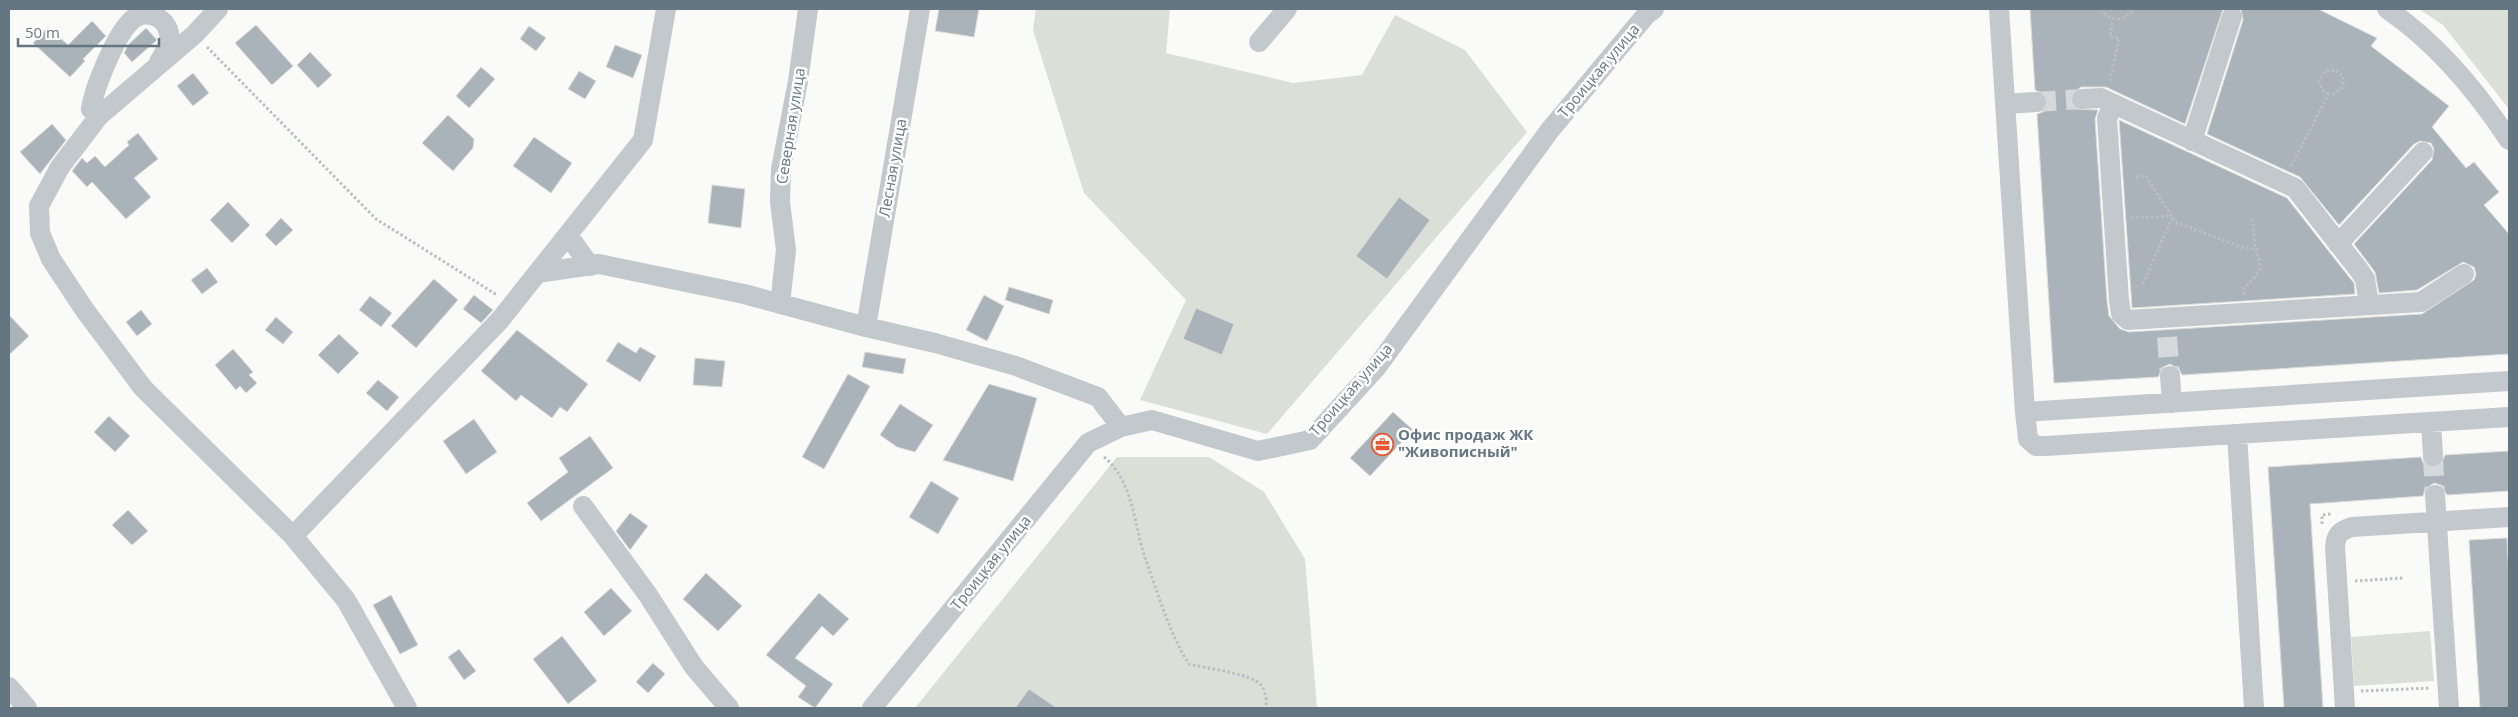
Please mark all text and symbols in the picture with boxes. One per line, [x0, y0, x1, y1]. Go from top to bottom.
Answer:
scale bar [18, 15, 159, 47]
street label: Троицкая улица [1553, 19, 1644, 122]
text: 50 m [25, 22, 60, 42]
street label: Северная улица [771, 66, 809, 185]
street label: Лесная улица [874, 117, 911, 219]
street label: Троицкая улица [1304, 339, 1396, 440]
place label: Офис продаж ЖК "Живописный" [1398, 424, 1534, 461]
office icon: Офис продаж ЖК "Живописный" [1370, 432, 1394, 456]
street label: Троицкая улица [946, 511, 1035, 614]

